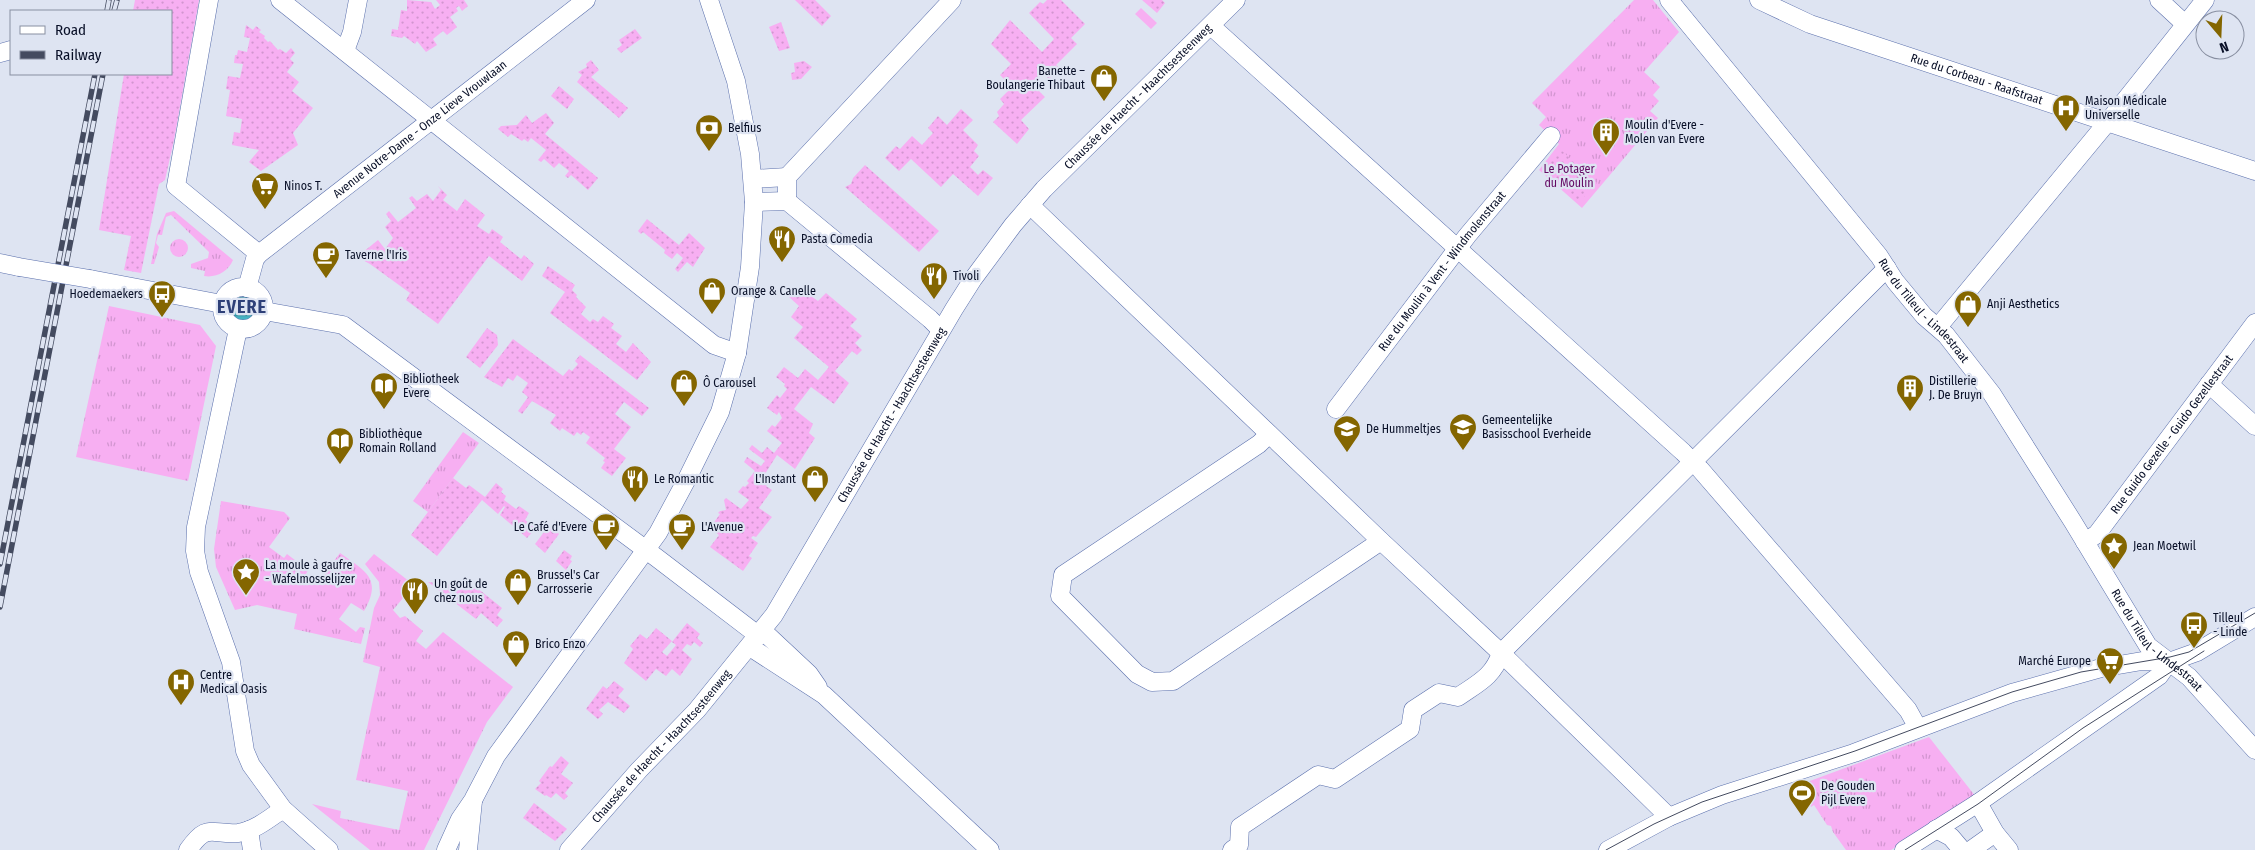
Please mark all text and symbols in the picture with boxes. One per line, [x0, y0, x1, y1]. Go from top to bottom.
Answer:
legend [10, 10, 172, 75]
north arrow [2195, 10, 2245, 60]
text: Road [55, 21, 86, 39]
street label: Chaussée de Haecht - Haachtsesteenweg [1061, 21, 1215, 172]
text: N [2217, 37, 2231, 56]
text: Railway [55, 46, 102, 64]
street label: Rue du Corbeau - Raafstraat [1909, 51, 2045, 107]
street label: Avenue Notre-Dame - Onze Lieve Vrouwlaan [330, 57, 509, 201]
shop icon: Banette – Boulangerie Thibaut [1089, 63, 1119, 102]
place label: Banette – Boulangerie Thibaut [986, 64, 1085, 92]
hospital icon: Maison Médicale Universelle [2051, 93, 2081, 132]
place label: Maison Médicale Universelle [2085, 94, 2167, 122]
bank icon: Belfius [694, 113, 724, 152]
building icon: Moulin d'Evere - Molen van Evere [1591, 117, 1621, 156]
place label: Moulin d'Evere - Molen van Evere [1625, 118, 1705, 146]
place label: Belfius [728, 121, 761, 135]
park label: Le Potager du Moulin [1543, 162, 1595, 190]
supermarket icon: Ninos T. [250, 171, 280, 210]
place label: Ninos T. [284, 179, 323, 193]
street label: Rue du Moulin à Vent - Windmolenstraat [1375, 188, 1509, 354]
restaurant icon: Pasta Comedia [767, 224, 797, 263]
place label: Pasta Comedia [801, 232, 873, 246]
cafe icon: Taverne l'Iris [311, 240, 341, 279]
place label: Taverne l'Iris [345, 248, 407, 262]
street label: Rue du Tilleul - Lindestraat [1875, 256, 1972, 366]
restaurant icon: Tivoli [919, 261, 949, 300]
place label: Tivoli [953, 269, 979, 283]
shop icon: Orange & Canelle [697, 276, 727, 315]
bus stop icon: Hoedemaekers [147, 279, 177, 318]
place label: Orange & Canelle [731, 284, 816, 298]
place label: Hoedemaekers [70, 287, 143, 301]
shop icon: Anji Aesthetics [1953, 289, 1983, 328]
district label: EVERE [217, 296, 267, 318]
place label: Anji Aesthetics [1987, 297, 2059, 311]
street label: Chaussée de Haecht - Haachtsesteenweg [835, 325, 949, 505]
street label: Rue Guido Gezelle - Guido Gezellestraat [2108, 352, 2236, 516]
shop icon: Ô Carousel [669, 368, 699, 407]
library icon: Bibliotheek Evere [369, 371, 399, 410]
place label: Bibliotheek Evere [403, 372, 460, 400]
building icon: Distillerie J. De Bruyn [1895, 373, 1925, 412]
place label: Distillerie J. De Bruyn [1929, 374, 1982, 402]
place label: Ô Carousel [703, 375, 756, 390]
school or university icon: Gemeentelijke Basisschool Everheide [1448, 412, 1478, 451]
place label: Gemeentelijke Basisschool Everheide [1482, 413, 1591, 441]
school or university icon: De Hummeltjes [1332, 414, 1362, 453]
place label: De Hummeltjes [1366, 422, 1441, 436]
library icon: Bibliothèque Romain Rolland [325, 426, 355, 465]
place label: Bibliothèque Romain Rolland [359, 427, 437, 455]
restaurant icon: Le Romantic [620, 464, 650, 503]
shop icon: L'Instant [800, 464, 830, 503]
place label: Le Romantic [654, 472, 714, 486]
place label: L'Instant [755, 472, 796, 486]
cafe icon: Le Café d'Evere [591, 512, 621, 551]
cafe icon: L'Avenue [667, 512, 697, 551]
place label: Le Café d'Evere [514, 520, 587, 534]
place label: L'Avenue [701, 520, 743, 534]
place icon: Jean Moetwil [2099, 531, 2129, 570]
place label: Jean Moetwil [2133, 539, 2196, 553]
place icon: La moule à gaufre - Wafelmosselijzer [231, 557, 261, 596]
place label: La moule à gaufre - Wafelmosselijzer [265, 558, 356, 586]
shop icon: Brussel's Car Carrosserie [503, 567, 533, 606]
place label: Brussel's Car Carrosserie [537, 568, 600, 596]
restaurant icon: Un goût de chez nous [400, 576, 430, 615]
place label: Un goût de chez nous [434, 577, 487, 605]
street label: Rue du Tilleul - Lindestraat [2108, 587, 2205, 694]
bus stop icon: Tilleul - Linde [2179, 610, 2209, 649]
place label: Tilleul - Linde [2213, 611, 2247, 639]
shop icon: Brico Enzo [501, 629, 531, 668]
place label: Brico Enzo [535, 637, 586, 651]
supermarket icon: Marché Europe [2095, 646, 2125, 685]
place label: Marché Europe [2018, 654, 2091, 668]
hospital icon: Centre Medical Oasis [166, 667, 196, 706]
street label: Chaussée de Haecht - Haachtsesteenweg [589, 667, 734, 826]
place label: Centre Medical Oasis [200, 668, 267, 696]
sports icon: De Gouden Pijl Evere [1787, 778, 1817, 817]
place label: De Gouden Pijl Evere [1821, 779, 1875, 807]

